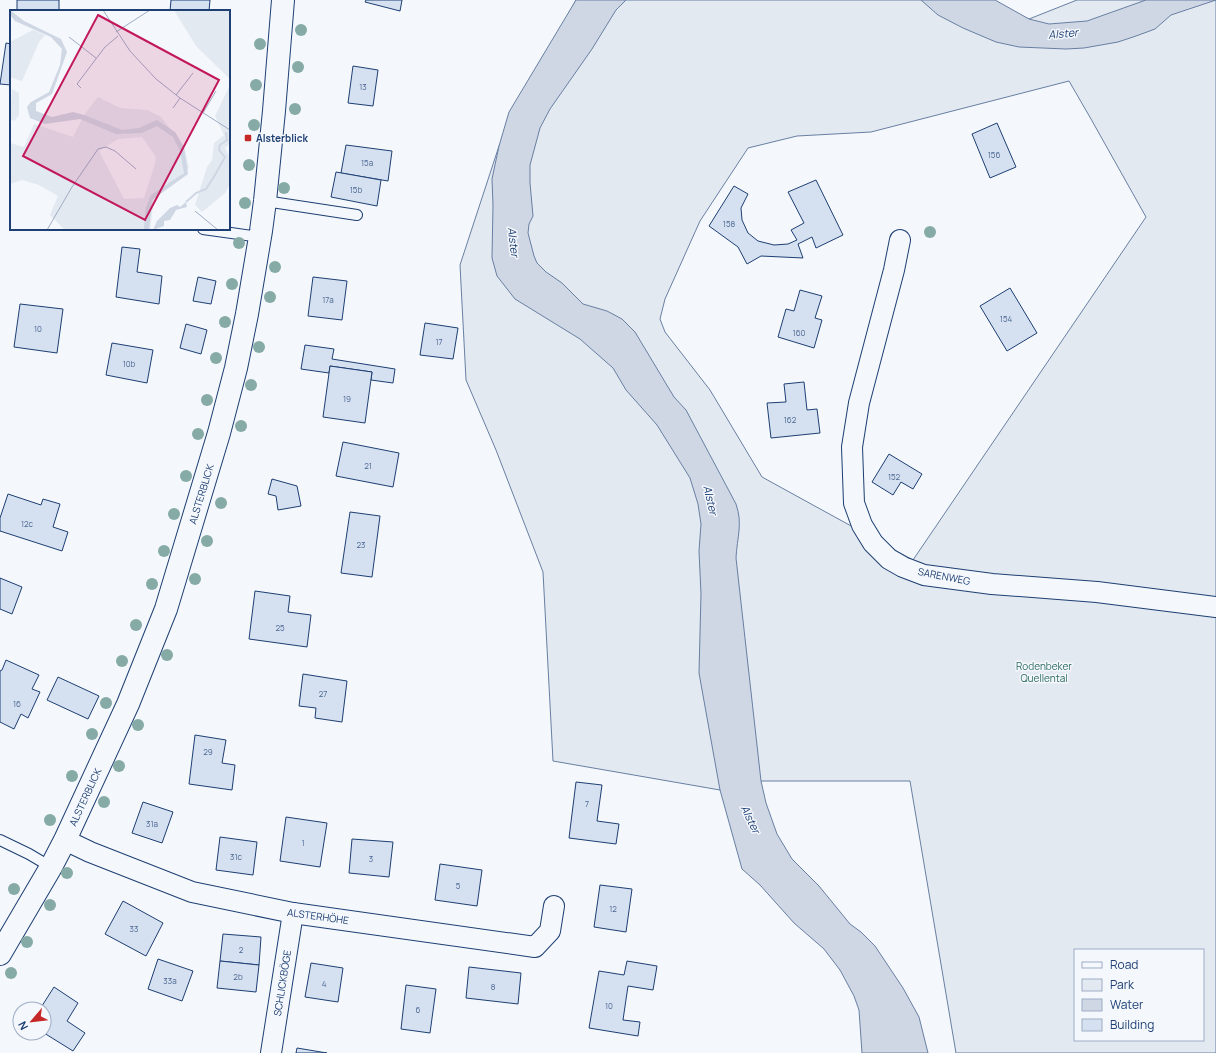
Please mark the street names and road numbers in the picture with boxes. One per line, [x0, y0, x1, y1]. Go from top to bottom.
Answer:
street label: ALSTERBLICK [185, 462, 217, 526]
street label: SARENWEG [917, 564, 971, 588]
street label: ALSTERBLICK [66, 766, 105, 828]
street label: ALSTERHÖHE [286, 905, 350, 927]
street label: SCHLICKBÖGE [270, 949, 294, 1017]

